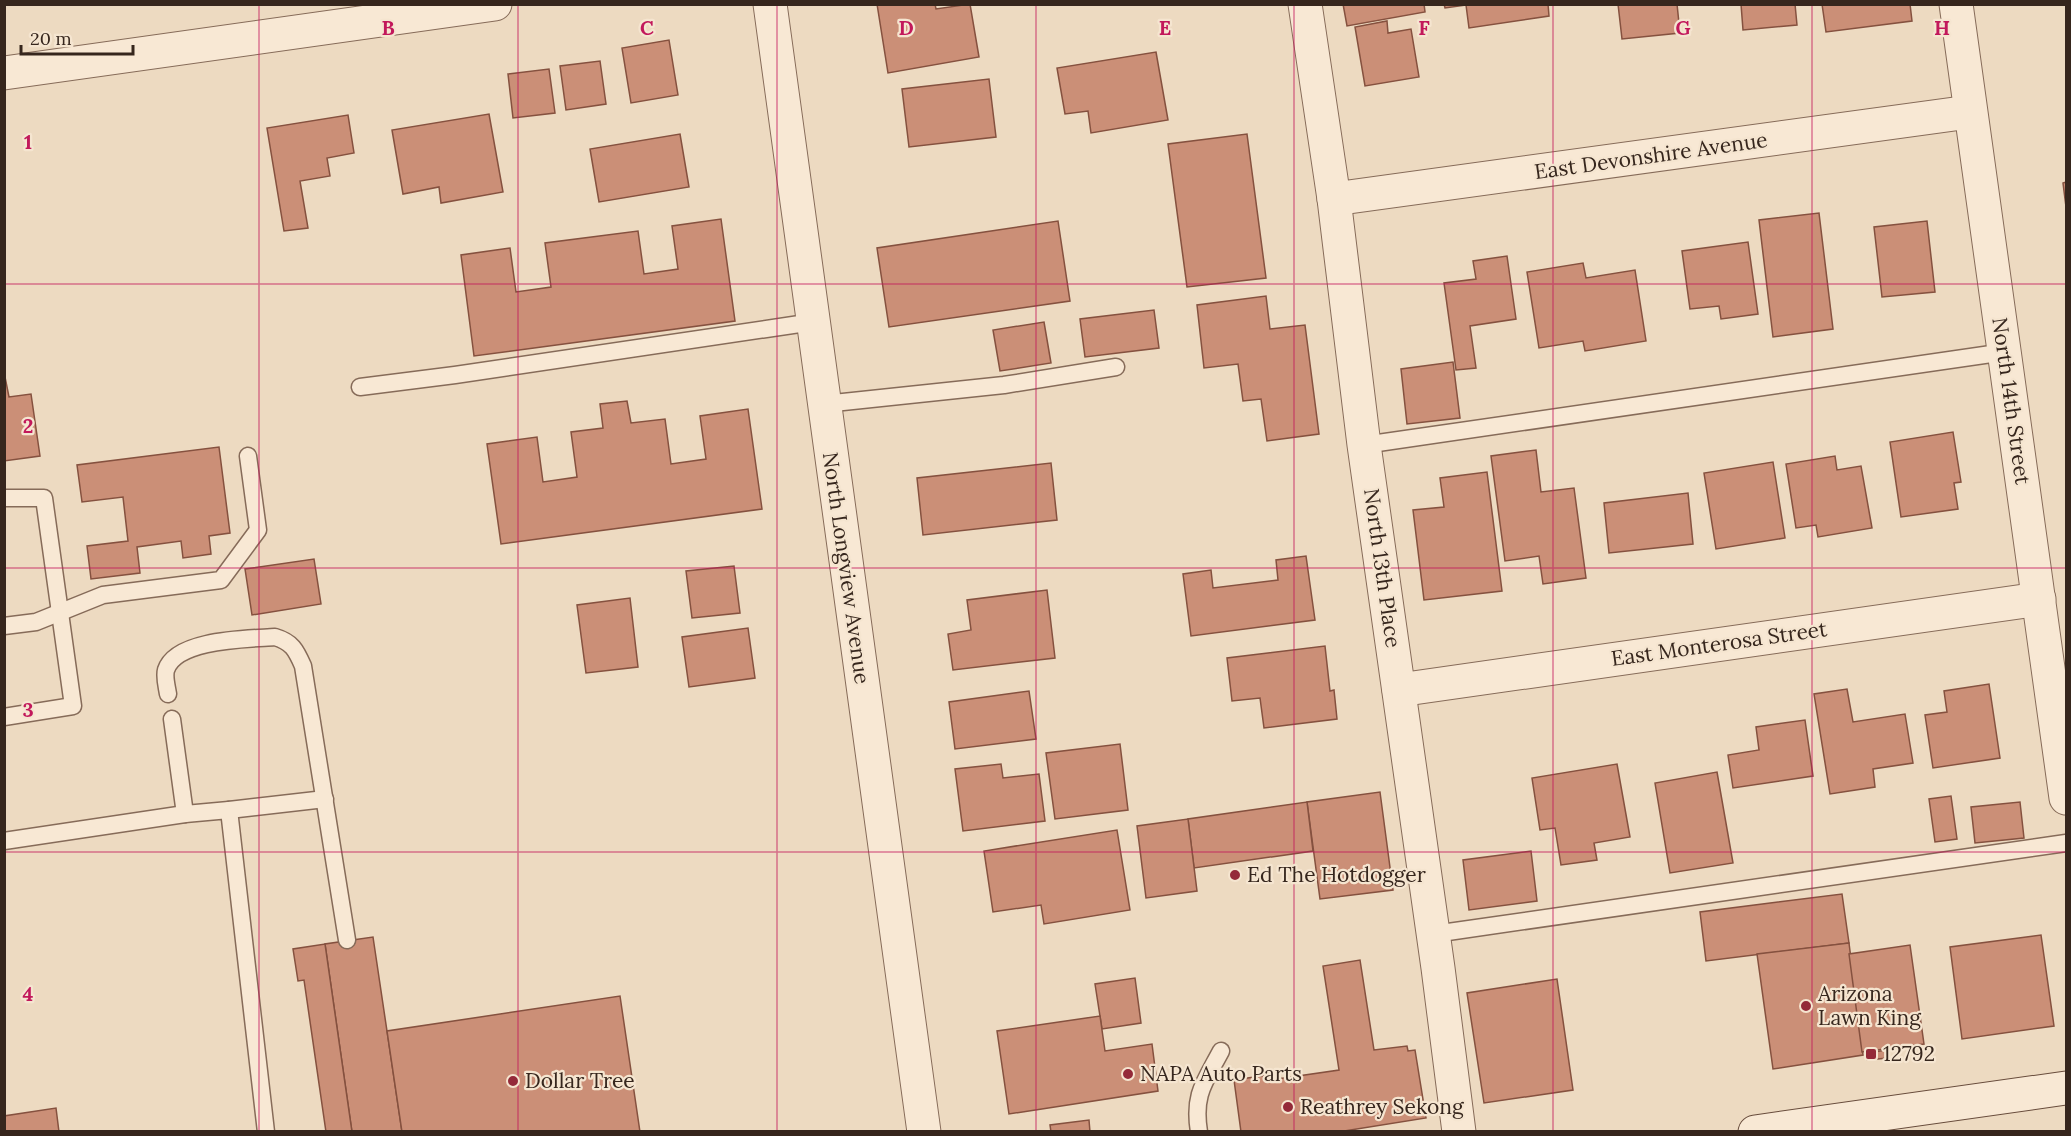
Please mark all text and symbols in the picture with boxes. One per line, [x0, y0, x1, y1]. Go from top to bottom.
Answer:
text: B [381, 15, 395, 40]
text: C [640, 15, 654, 40]
text: D [898, 15, 914, 40]
text: E [1159, 15, 1171, 40]
text: F [1418, 15, 1430, 40]
text: G [1675, 15, 1691, 40]
text: H [1934, 15, 1950, 40]
scale bar [21, 18, 134, 56]
text: 20 m [30, 27, 72, 50]
street label: East Devonshire Avenue [1533, 126, 1769, 185]
text: 1 [24, 129, 32, 154]
street label: North 14th Street [1986, 316, 2037, 487]
text: 2 [23, 413, 33, 438]
street label: North Longview Avenue [817, 450, 876, 686]
street label: North 13th Place [1358, 486, 1407, 649]
street label: East Monterosa Street [1609, 615, 1829, 672]
text: 3 [22, 697, 34, 722]
place label: Ed The Hotdogger [1247, 861, 1426, 888]
marker: Ed The Hotdogger [1228, 868, 1242, 882]
place label: Arizona Lawn King [1817, 980, 1921, 1031]
text: 4 [23, 981, 34, 1006]
marker: Arizona Lawn King [1799, 999, 1813, 1013]
place label: 12792 [1883, 1040, 1935, 1067]
marker: 12792 [1864, 1047, 1878, 1061]
place label: NAPA Auto Parts [1140, 1060, 1302, 1087]
place label: Dollar Tree [525, 1067, 635, 1094]
marker: NAPA Auto Parts [1121, 1067, 1135, 1081]
marker: Dollar Tree [506, 1074, 520, 1088]
place label: Reathrey Sekong [1300, 1093, 1464, 1120]
marker: Reathrey Sekong [1281, 1100, 1295, 1114]

